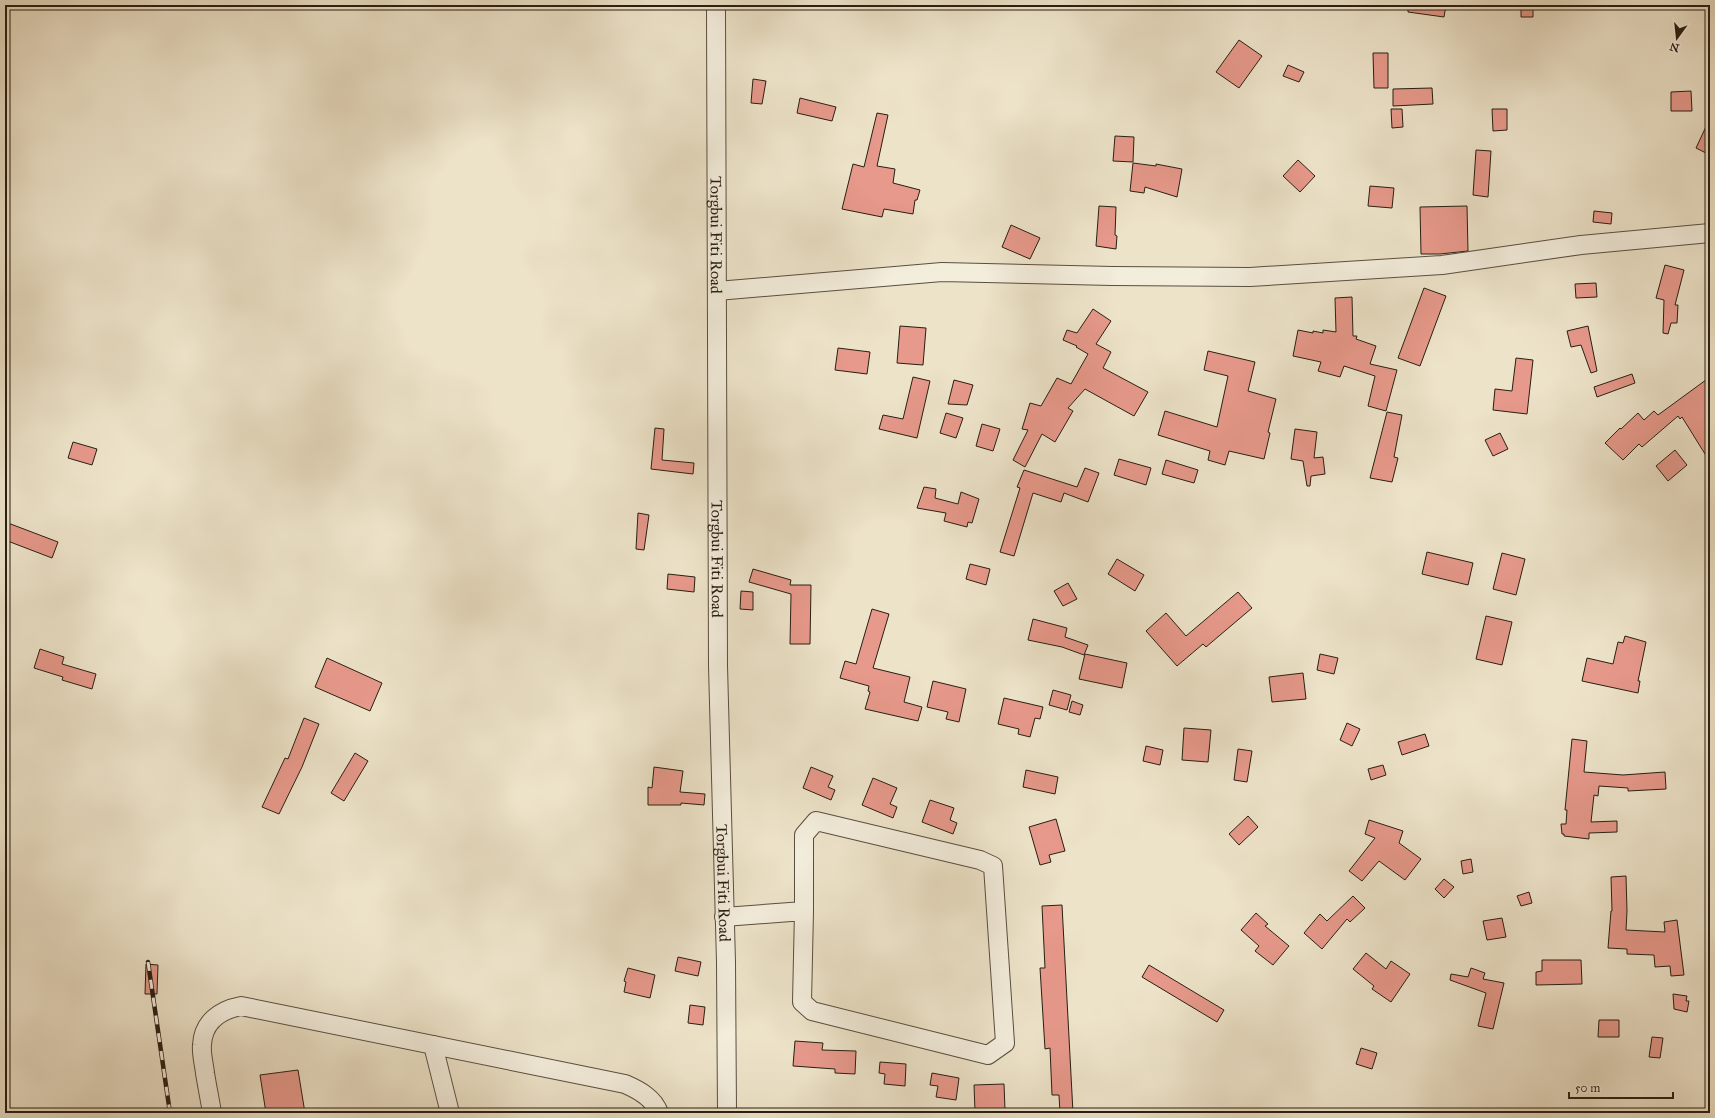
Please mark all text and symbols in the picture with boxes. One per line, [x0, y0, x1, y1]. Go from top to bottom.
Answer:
north arrow [1657, 18, 1697, 58]
text: N [1668, 40, 1681, 55]
street label: Torgbui Fiti Road [706, 176, 726, 294]
street label: Torgbui Fiti Road [707, 500, 727, 618]
street label: Torgbui Fiti Road [712, 824, 735, 942]
scale bar [1569, 1074, 1673, 1100]
text: 50 m [1575, 1081, 1600, 1095]

